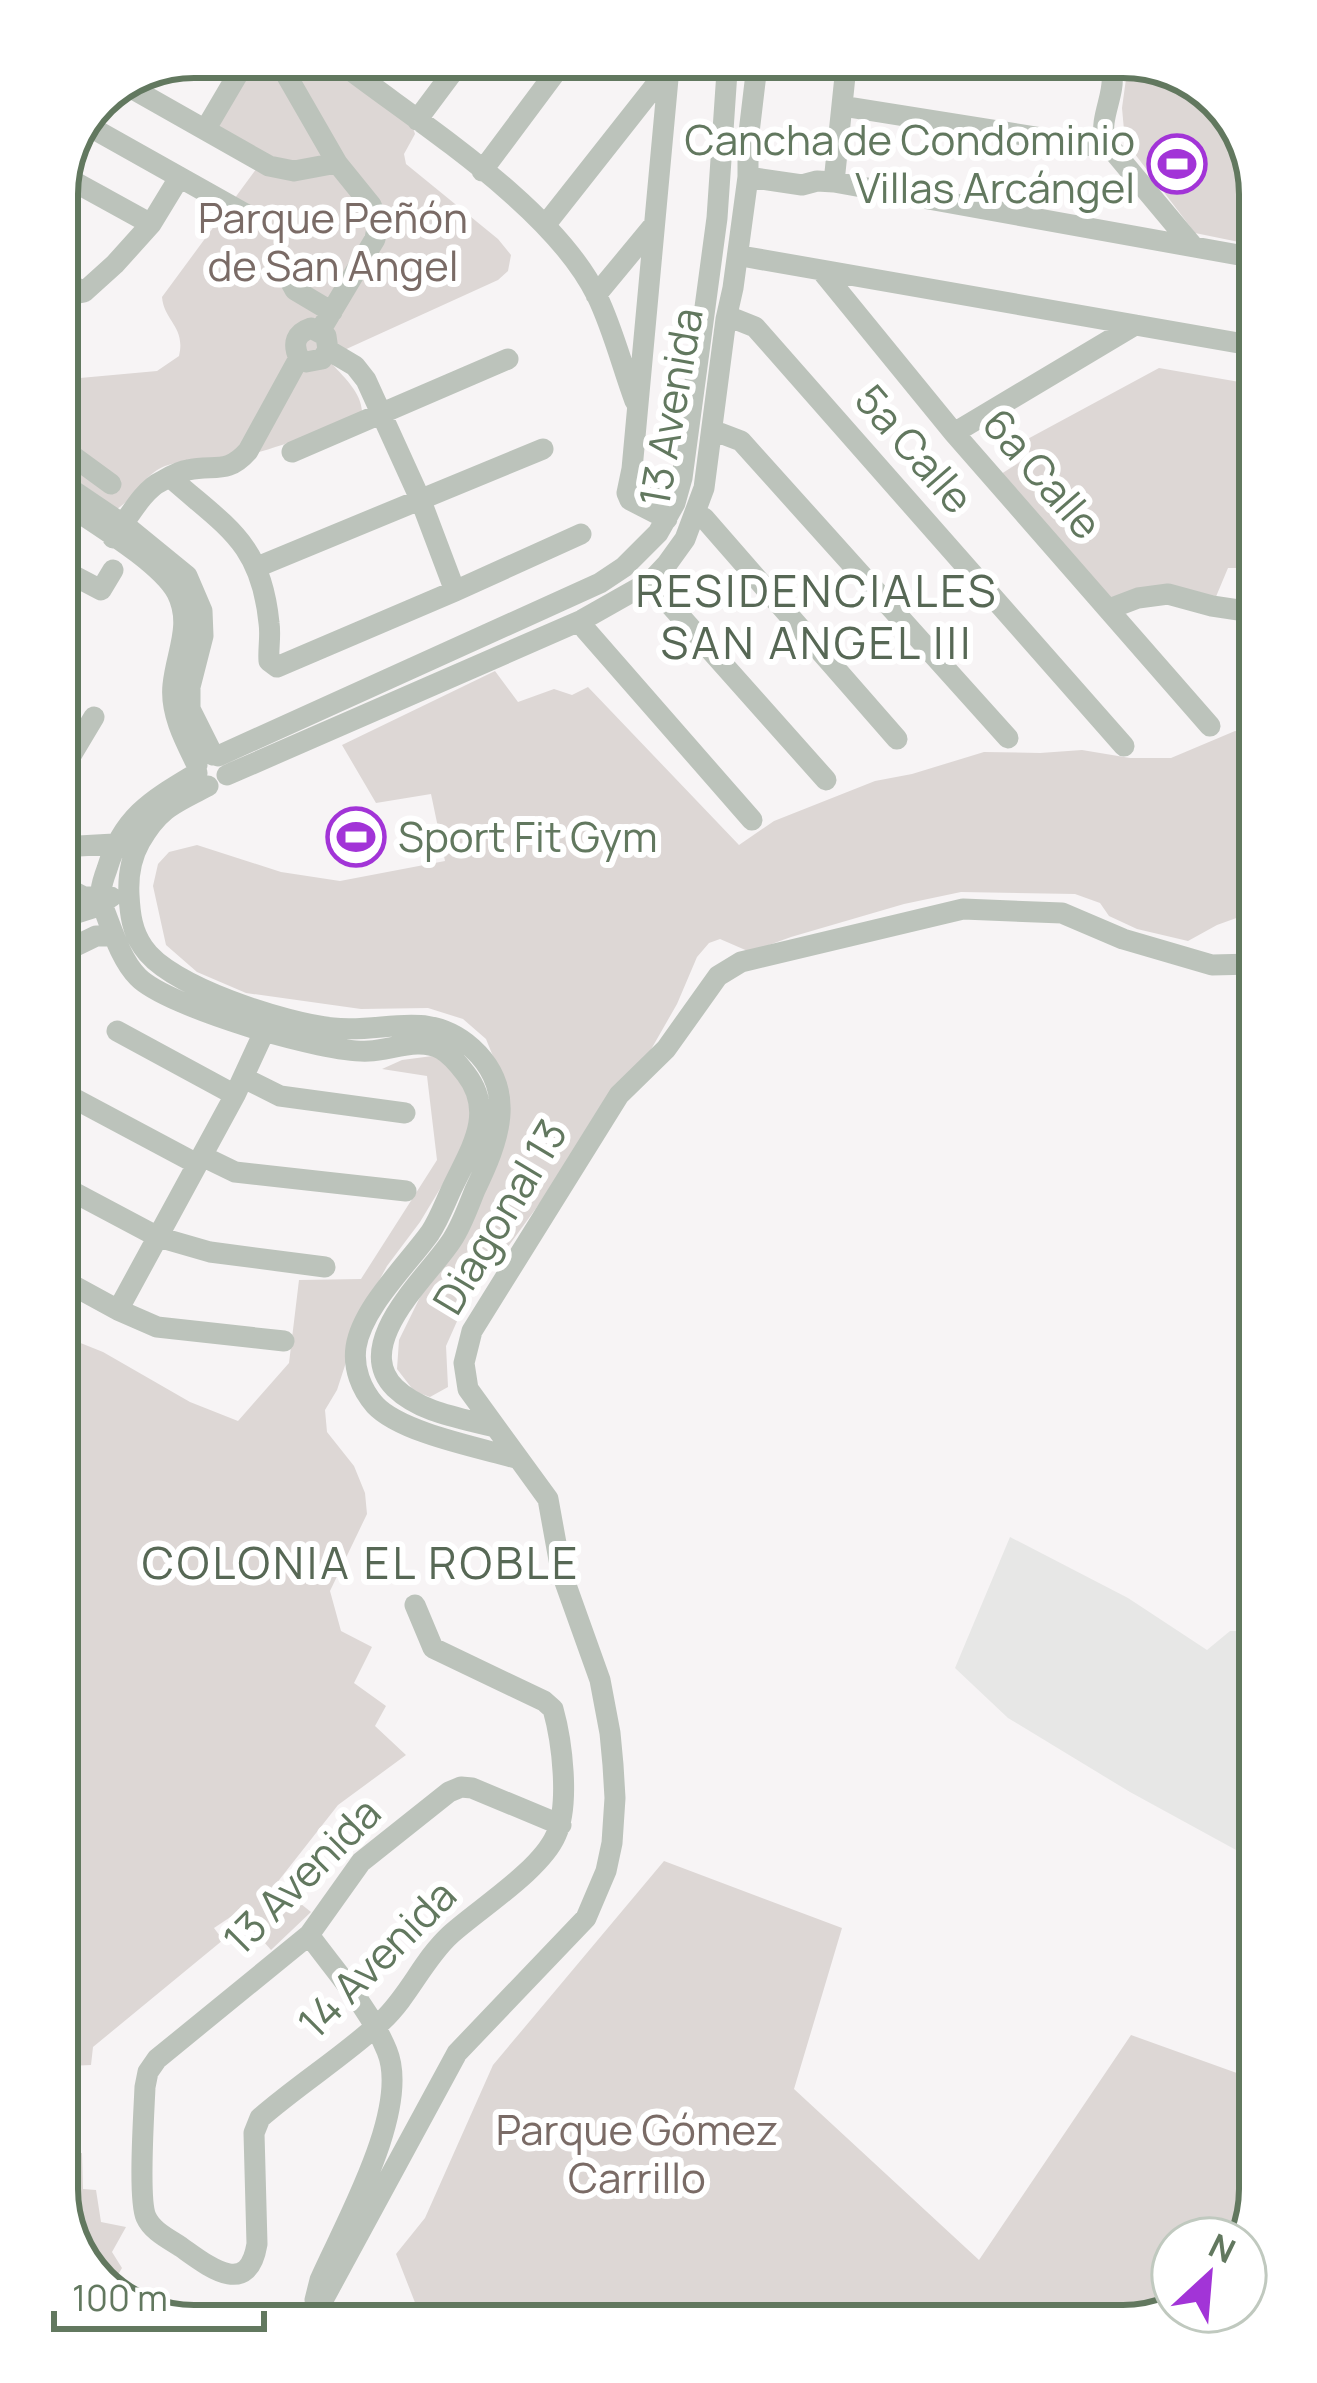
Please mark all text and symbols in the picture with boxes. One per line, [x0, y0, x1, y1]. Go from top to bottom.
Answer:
place label: Cancha de Condominio Villas Arcángel [685, 110, 1135, 216]
sports icon: Cancha de Condominio Villas Arcángel [1146, 133, 1208, 195]
park label: Parque Peñón de San Angel [198, 188, 468, 294]
street label: 13 Avenida [624, 303, 716, 511]
street label: 5a Calle [843, 371, 987, 525]
street label: 6a Calle [970, 396, 1116, 551]
district label: RESIDENCIALES SAN ANGEL III [635, 559, 999, 673]
sports icon: Sport Fit Gym [325, 806, 387, 868]
place label: Sport Fit Gym [398, 807, 658, 865]
street label: Diagonal 13 [418, 1108, 580, 1324]
district label: COLONIA EL ROBLE [142, 1531, 580, 1593]
street label: 13 Avenida [210, 1784, 393, 1967]
street label: 14 Avenida [284, 1866, 468, 2050]
park label: Parque Gómez Carrillo [496, 2100, 778, 2206]
north arrow [1149, 2215, 1269, 2335]
text: N [1202, 2222, 1243, 2273]
scale bar [54, 2257, 264, 2331]
text: 100 m [72, 2273, 168, 2322]

